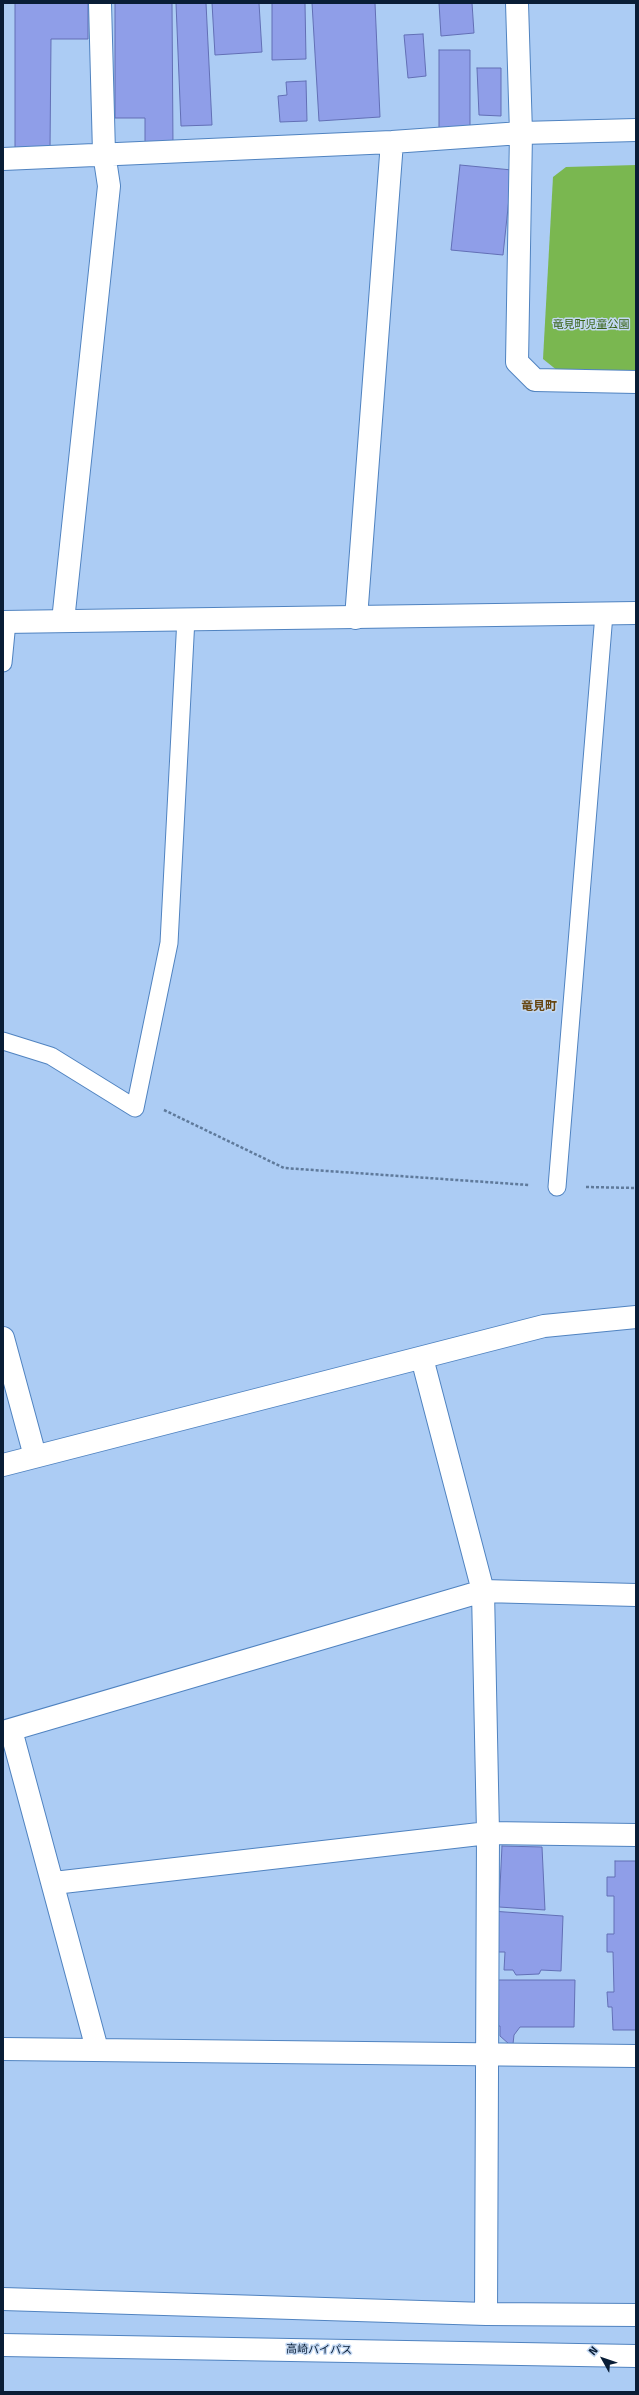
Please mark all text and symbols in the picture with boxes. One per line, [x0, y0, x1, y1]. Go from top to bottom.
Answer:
park label: 竜見町児童公園 [553, 318, 629, 332]
district label: 竜見町 [521, 1000, 557, 1014]
north arrow [583, 2339, 623, 2379]
street label: 高崎バイパス [286, 2343, 352, 2357]
text: N [586, 2344, 601, 2358]

